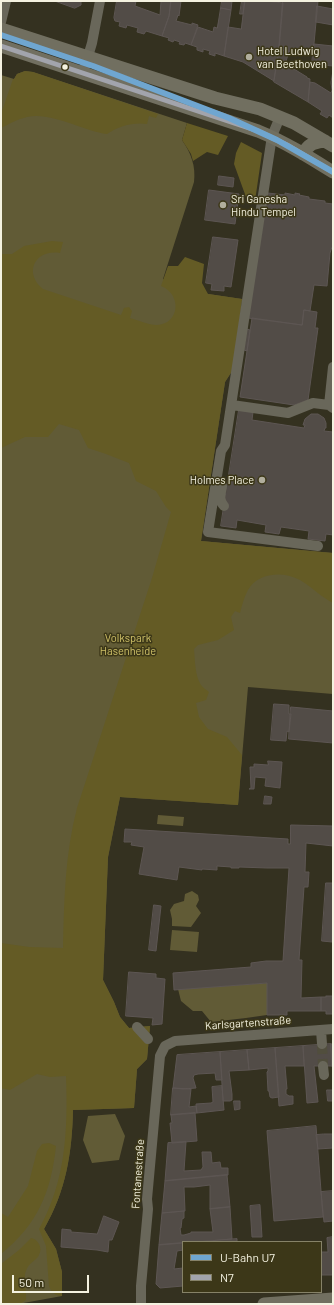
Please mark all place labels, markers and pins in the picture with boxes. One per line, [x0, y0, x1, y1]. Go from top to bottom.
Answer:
place label: Hotel Ludwig van Beethoven [257, 44, 327, 70]
marker: Hotel Ludwig van Beethoven [244, 52, 254, 62]
unlabelled marker [60, 62, 70, 72]
place label: Sri Ganesha Hindu Tempel [231, 192, 296, 218]
marker: Sri Ganesha Hindu Tempel [218, 200, 228, 210]
place label: Holmes Place [190, 473, 254, 487]
marker: Holmes Place [257, 475, 267, 485]

